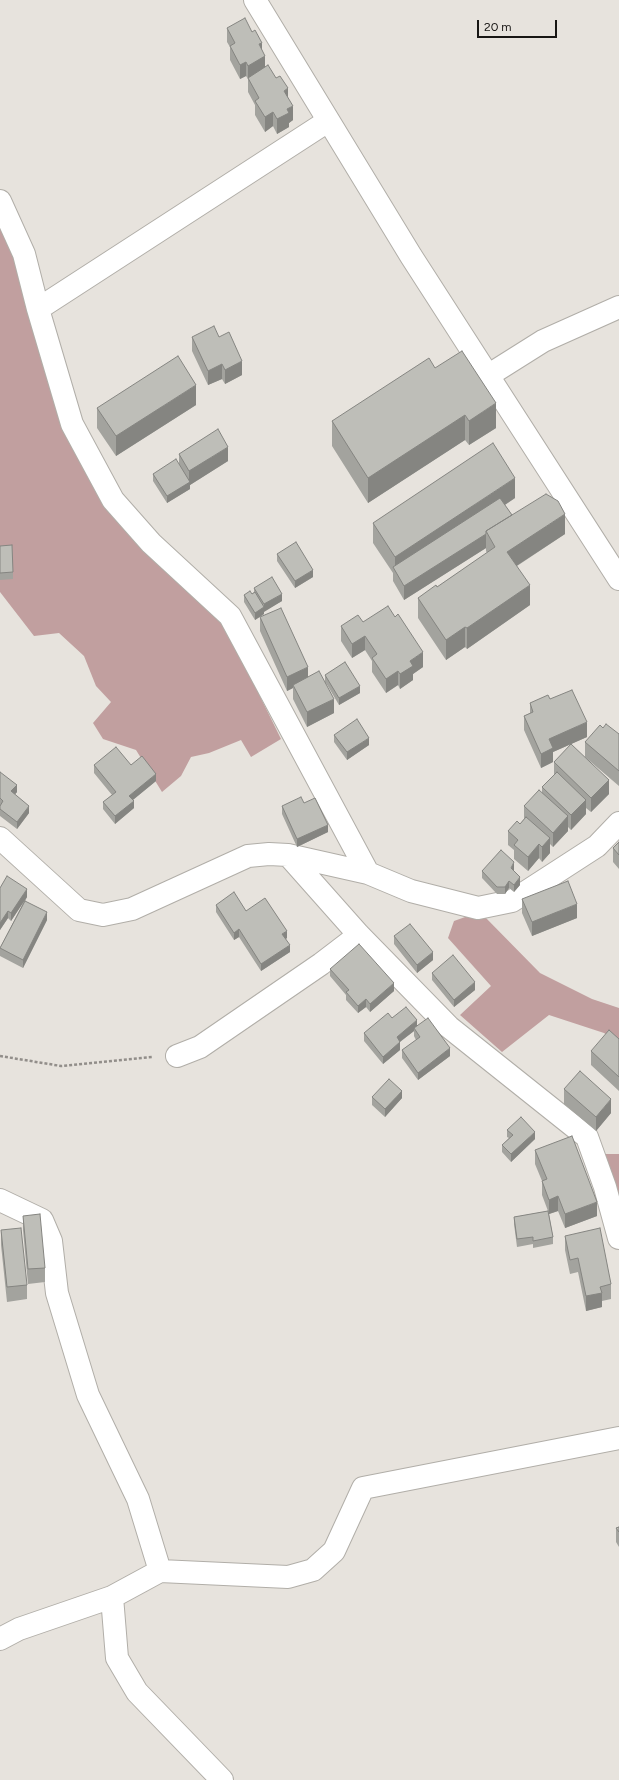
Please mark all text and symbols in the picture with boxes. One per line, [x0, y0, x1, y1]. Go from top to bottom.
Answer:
scale bar [479, 12, 559, 38]
text: 20 m [484, 20, 512, 34]

